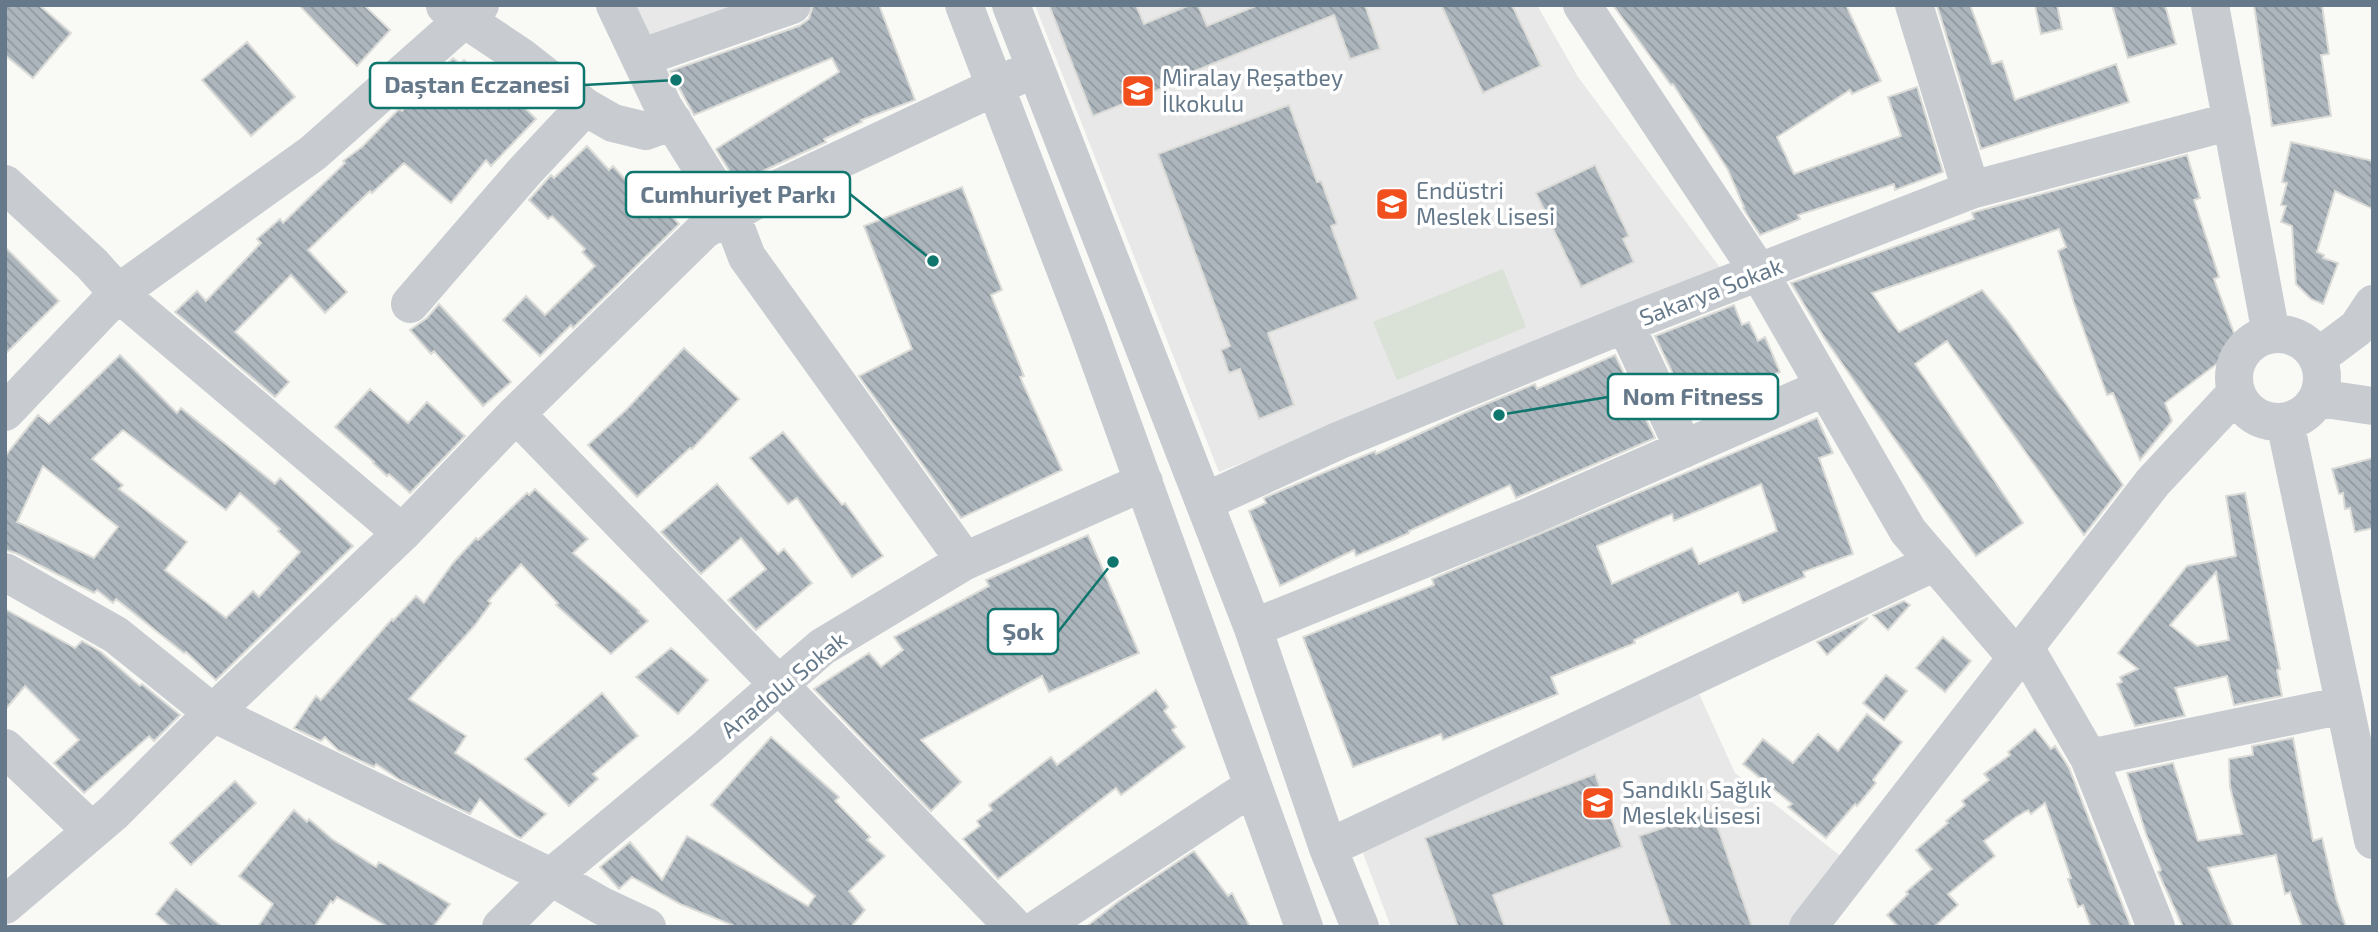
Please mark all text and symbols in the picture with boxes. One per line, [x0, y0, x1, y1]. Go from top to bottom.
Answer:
callout: Daştan Eczanesi [370, 63, 584, 108]
place label: Miralay Reşatbey İlkokulu [1162, 63, 1343, 117]
text: Daştan Eczanesi [384, 69, 570, 100]
school or university icon: Miralay Reşatbey İlkokulu [1119, 72, 1157, 110]
callout: Cumhuriyet Parkı [626, 172, 850, 217]
place label: Endüstri Meslek Lisesi [1416, 176, 1555, 230]
text: Cumhuriyet Parkı [640, 179, 836, 208]
school or university icon: Endüstri Meslek Lisesi [1373, 185, 1411, 223]
street label: Sakarya Sokak [1635, 251, 1786, 331]
callout: Nom Fitness [1608, 374, 1778, 419]
text: Nom Fitness [1622, 381, 1764, 410]
callout: Şok [988, 609, 1058, 654]
text: Şok [1002, 616, 1044, 646]
street label: Anadolu Sokak [715, 625, 852, 743]
place label: Sandıklı Sağlık Meslek Lisesi [1622, 775, 1772, 829]
school or university icon: Sandıklı Sağlık Meslek Lisesi [1579, 784, 1617, 822]

